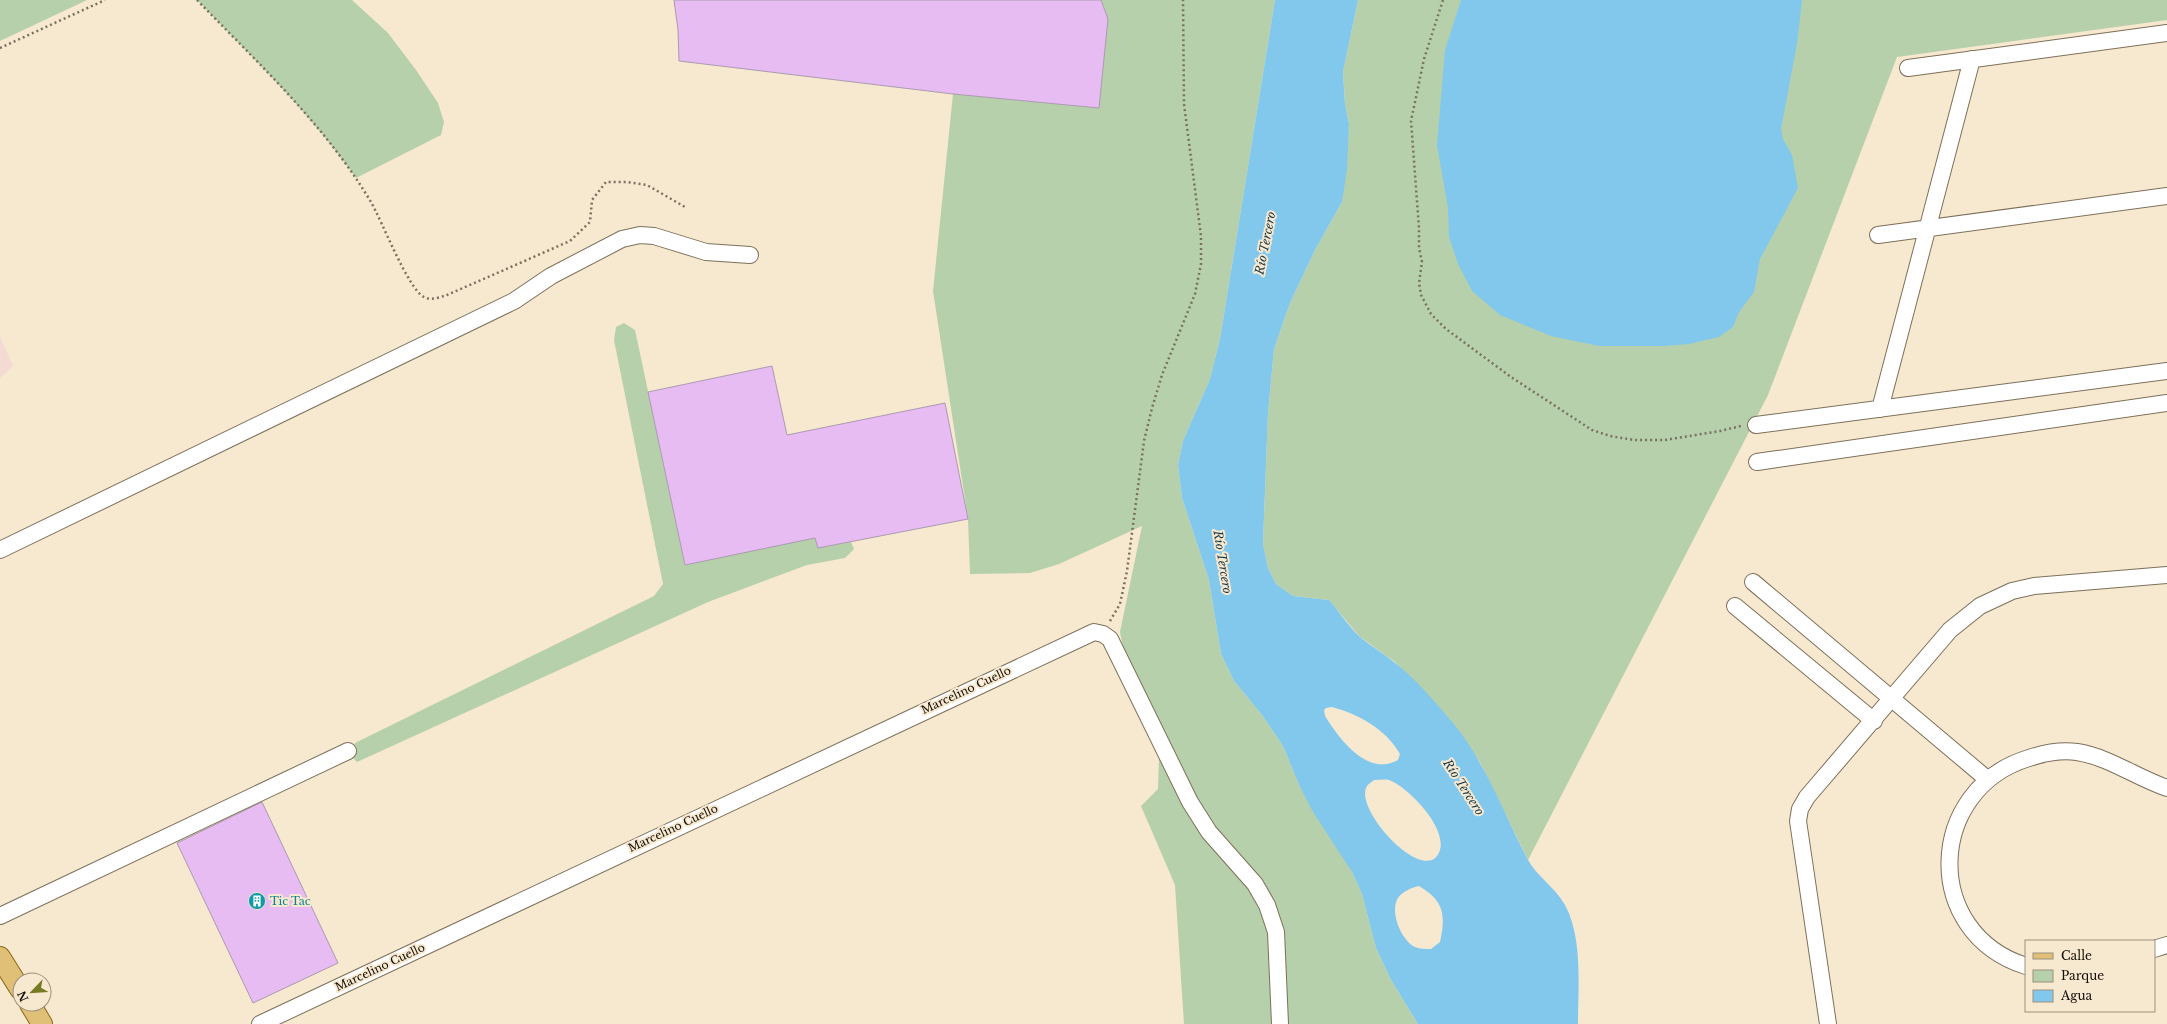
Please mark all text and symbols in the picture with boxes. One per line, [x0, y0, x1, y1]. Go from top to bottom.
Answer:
water label: Río Tercero [1251, 210, 1278, 277]
water label: Río Tercero [1210, 528, 1235, 595]
street label: Marcelino Cuello [919, 663, 1013, 717]
water label: Río Tercero [1440, 755, 1488, 818]
street label: Marcelino Cuello [626, 801, 720, 855]
building icon: Tic Tac [247, 891, 267, 911]
place label: Tic Tac [270, 894, 311, 908]
street label: Marcelino Cuello [333, 940, 427, 994]
legend [2025, 940, 2155, 1012]
text: Calle [2061, 948, 2092, 963]
text: Parque [2061, 968, 2104, 983]
north arrow [12, 972, 52, 1012]
text: N [14, 988, 31, 1004]
text: Agua [2060, 988, 2092, 1003]

